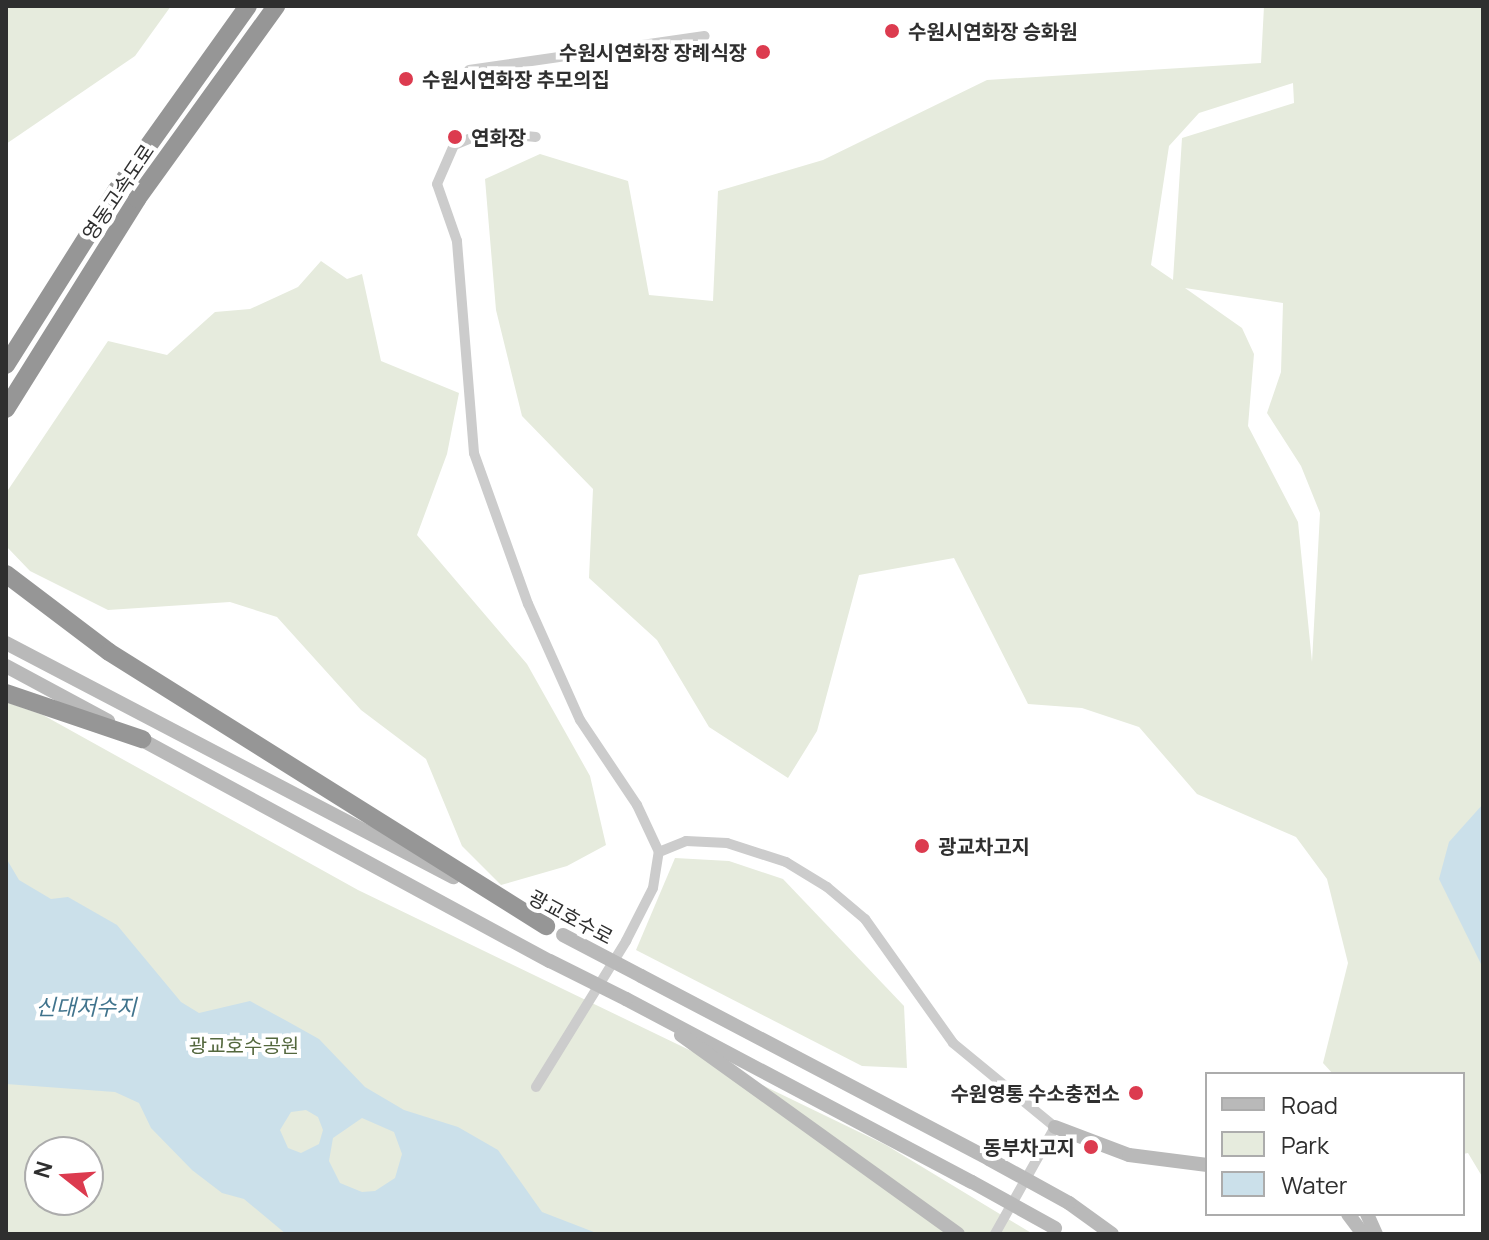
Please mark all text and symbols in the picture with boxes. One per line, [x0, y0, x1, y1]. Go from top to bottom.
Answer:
place label: 수원시연화장 승화원 [908, 19, 1078, 43]
marker: 수원시연화장 승화원 [883, 22, 901, 40]
place label: 수원시연화장 장례식장 [559, 40, 747, 64]
marker: 수원시연화장 장례식장 [754, 43, 772, 61]
place label: 수원시연화장 추모의집 [422, 67, 610, 91]
marker: 수원시연화장 추모의집 [397, 70, 415, 88]
place label: 연화장 [471, 125, 526, 149]
marker: 연화장 [446, 128, 464, 146]
street label: 영동고속도로 [77, 140, 159, 244]
place label: 광교차고지 [938, 834, 1030, 858]
marker: 광교차고지 [913, 837, 931, 855]
street label: 광교호수로 [525, 885, 617, 949]
water label: 신대저수지 [35, 995, 137, 1021]
park label: 광교호수공원 [189, 1033, 299, 1057]
legend [1205, 1072, 1465, 1216]
place label: 수원영통 수소충전소 [950, 1081, 1120, 1105]
marker: 수원영통 수소충전소 [1127, 1084, 1145, 1102]
text: Road [1281, 1088, 1338, 1121]
text: Park [1281, 1128, 1329, 1161]
place label: 동부차고지 [983, 1135, 1075, 1159]
north arrow [24, 1136, 104, 1216]
marker: 동부차고지 [1082, 1138, 1100, 1156]
text: N [26, 1158, 60, 1182]
text: Water [1281, 1168, 1348, 1201]

